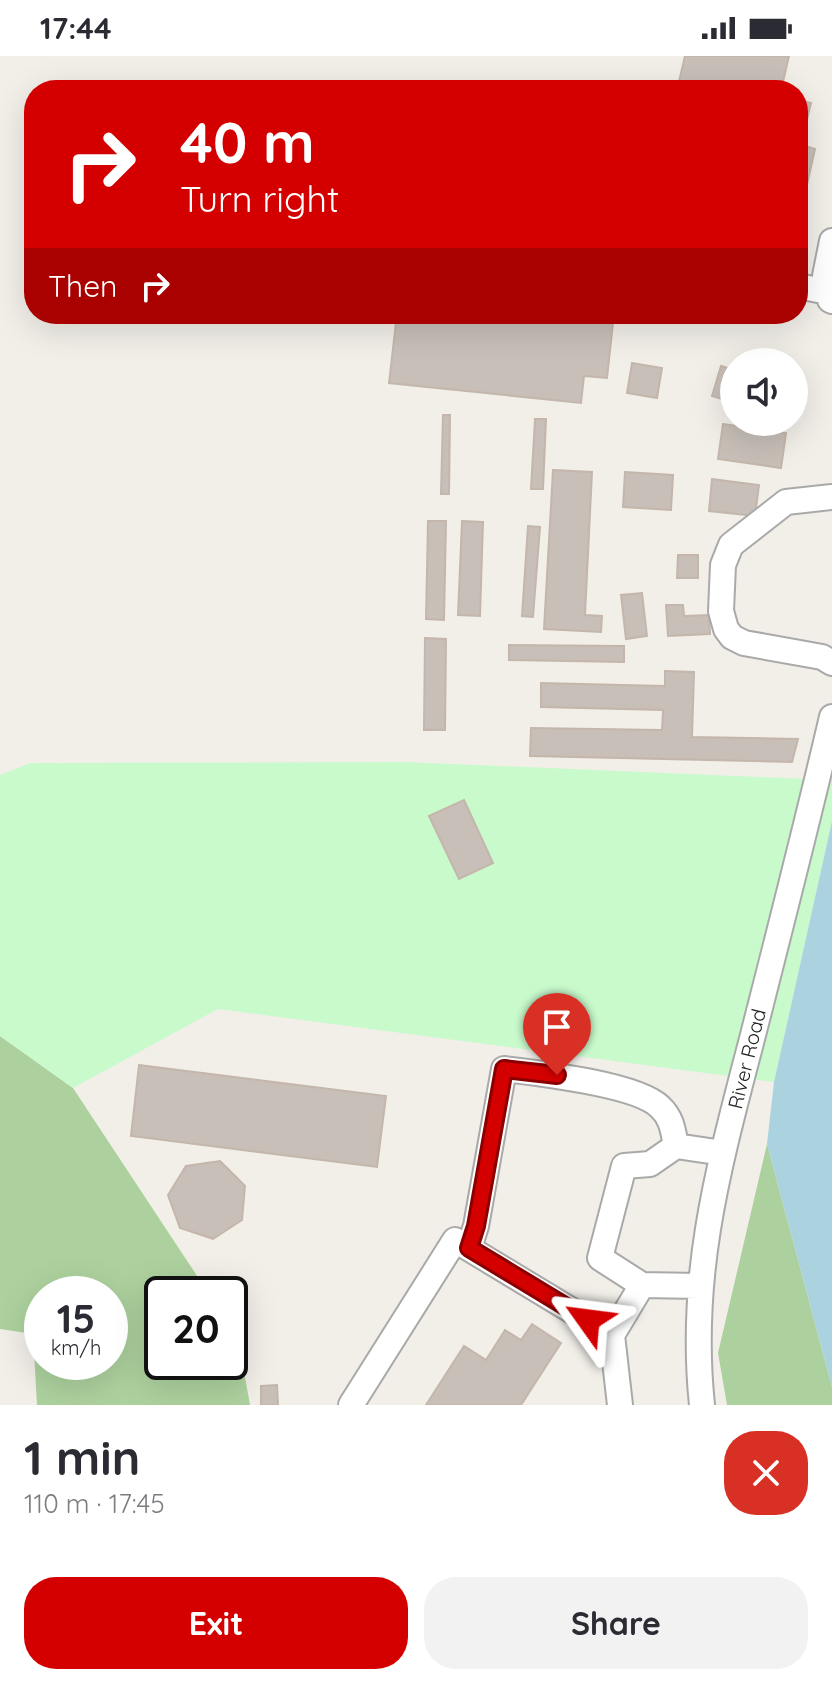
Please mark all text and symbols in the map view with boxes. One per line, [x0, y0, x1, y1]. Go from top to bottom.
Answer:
text: 17:44 [40, 9, 112, 47]
text: 40 m [180, 107, 315, 177]
icon: right [48, 112, 152, 216]
text: Turn right [180, 176, 339, 221]
icon: right [133, 264, 177, 308]
text: Then [48, 267, 117, 305]
map controls [720, 348, 808, 436]
button: sound [720, 348, 808, 436]
pin [523, 993, 591, 1075]
icon: arrive [535, 1005, 579, 1049]
street label: River Road [722, 1006, 771, 1112]
speed limit sign: 20 [144, 1276, 248, 1380]
position arrow [546, 1278, 630, 1362]
text: 15 [57, 1293, 95, 1343]
text: km/h [51, 1335, 101, 1360]
text: 1 min [24, 1427, 140, 1487]
button: close [724, 1431, 808, 1515]
text: 110 m · 17:45 [24, 1487, 165, 1520]
button: Exit [24, 1577, 408, 1669]
button: Share [424, 1577, 808, 1669]

